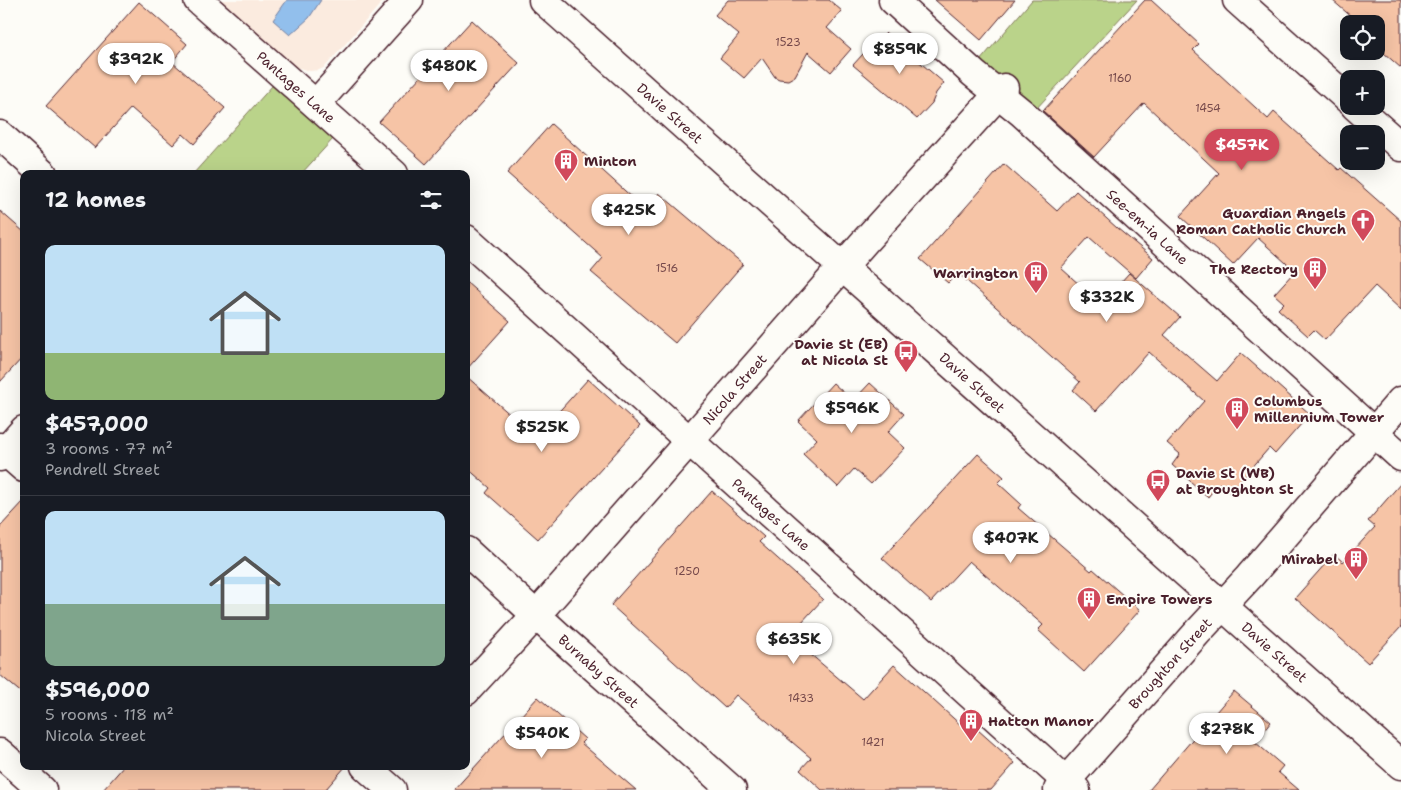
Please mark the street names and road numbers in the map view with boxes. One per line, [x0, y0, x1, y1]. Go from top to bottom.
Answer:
street label: Pantages Lane [253, 47, 339, 127]
street label: Davie Street [633, 79, 707, 147]
street label: See-em-ia Lane [1103, 185, 1192, 269]
street label: Davie Street [935, 349, 1009, 417]
street label: Nicola Street [699, 350, 771, 428]
street label: Pantages Lane [728, 474, 814, 555]
street label: Broughton Street [1125, 614, 1216, 713]
street label: Davie Street [1238, 618, 1311, 686]
street label: Burnaby Street [555, 631, 643, 712]

